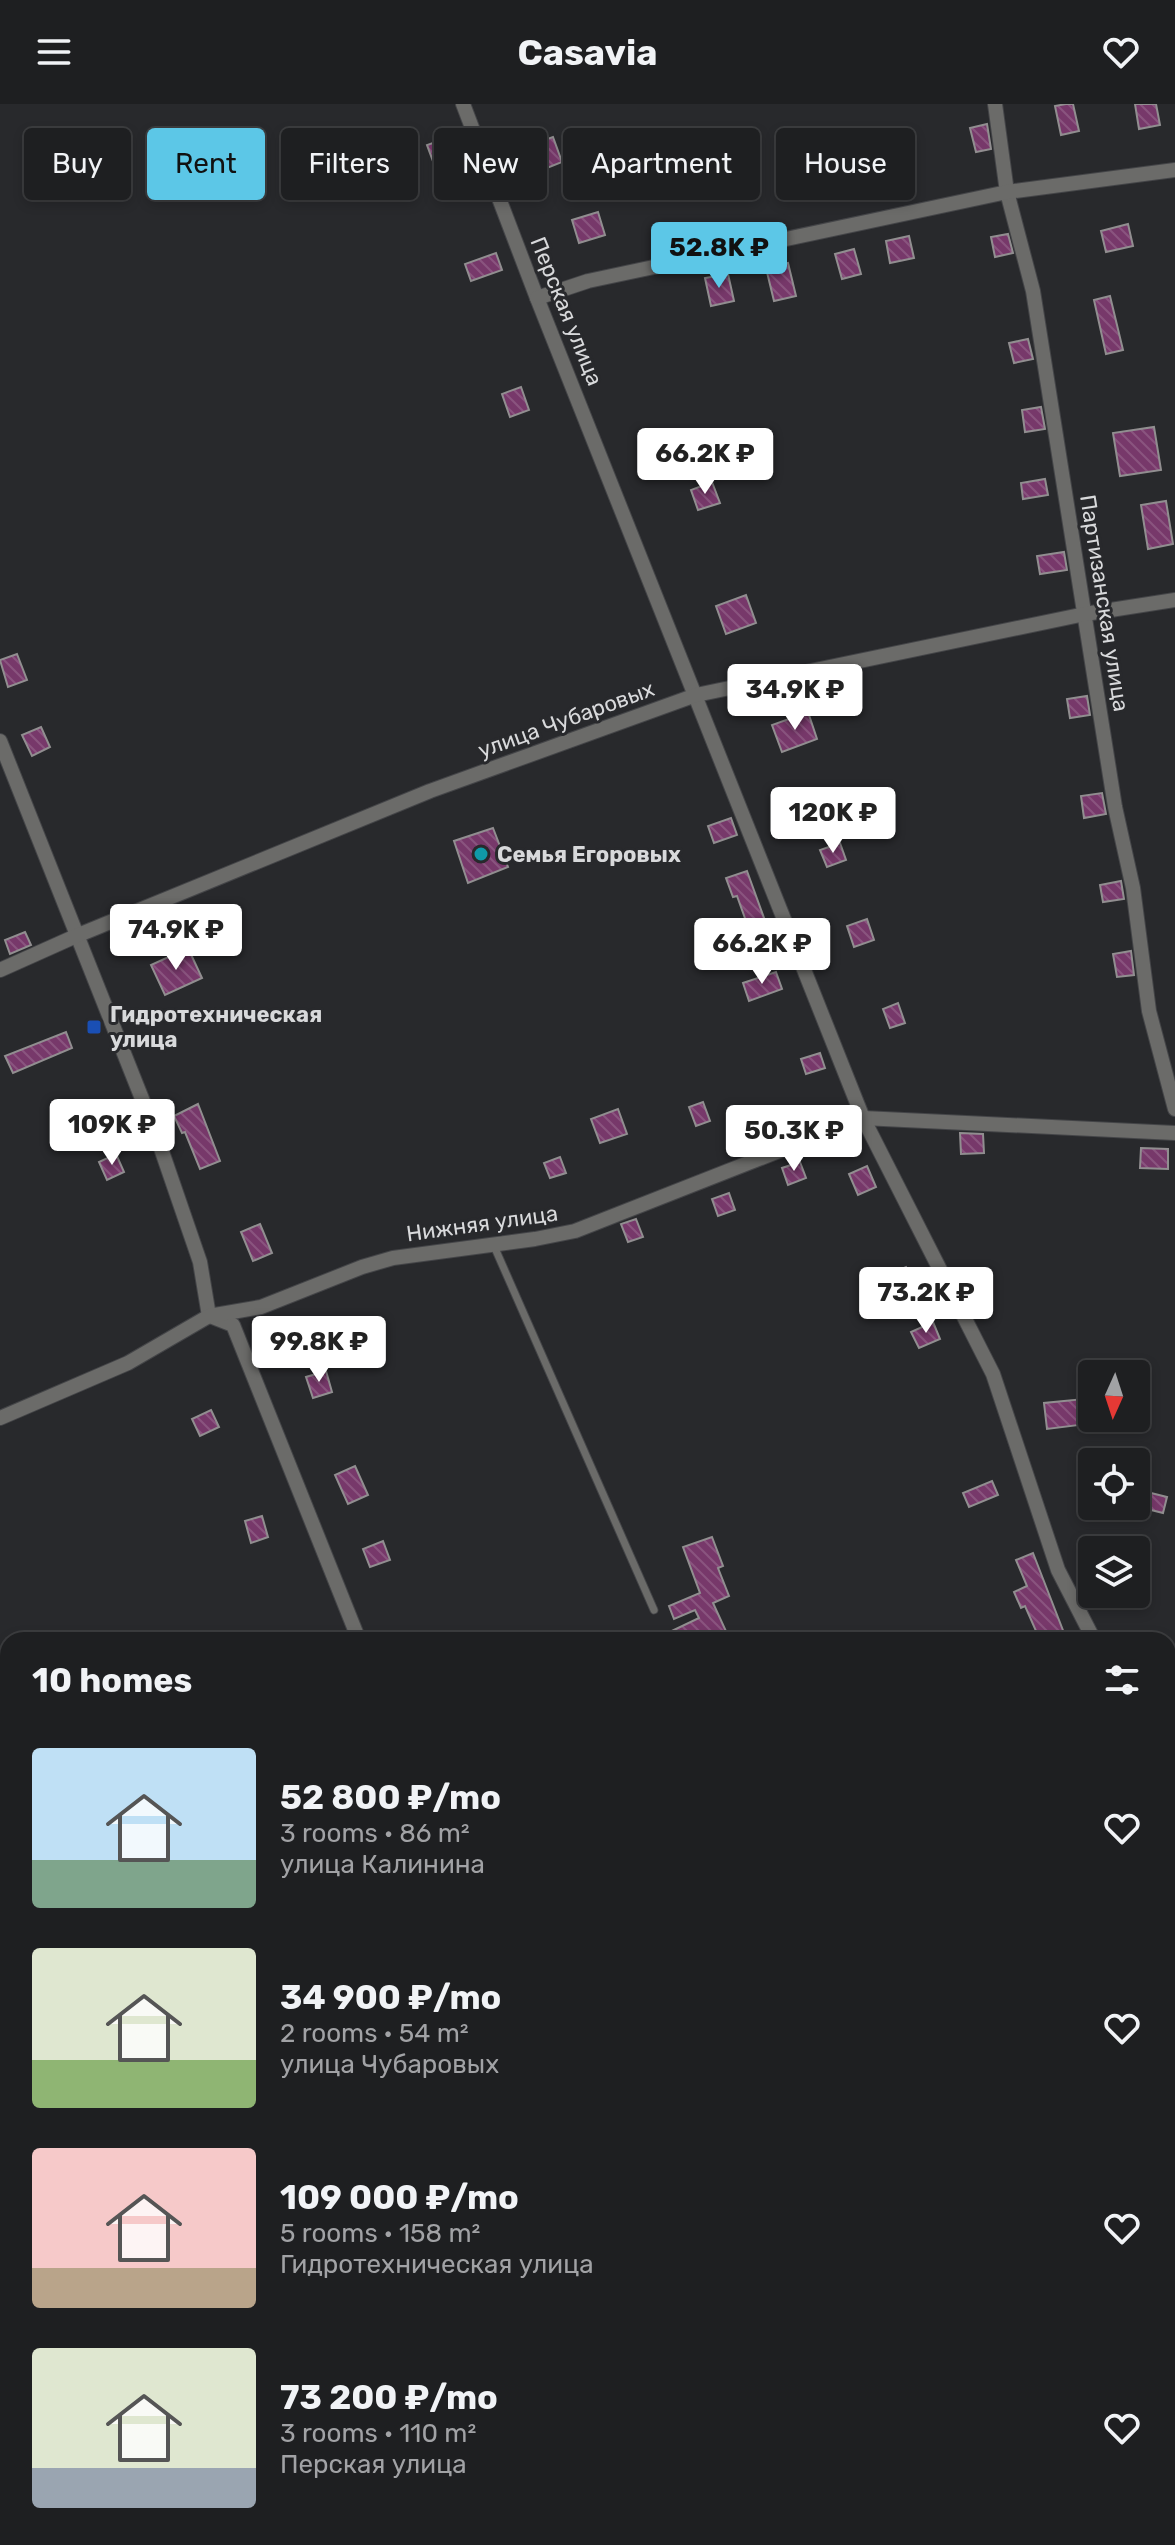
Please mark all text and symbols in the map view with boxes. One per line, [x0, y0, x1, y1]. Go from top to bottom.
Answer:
icon: menu [32, 30, 76, 74]
icon: heart [1099, 30, 1143, 74]
text: Casavia [517, 31, 658, 74]
chip: Buy [24, 128, 131, 200]
chip: Rent [147, 128, 265, 200]
chip: Filters [281, 128, 418, 200]
chip: New [434, 128, 547, 200]
chip: Apartment [563, 128, 760, 200]
chip: House [776, 128, 915, 200]
pin: 52.8K ₽ [645, 222, 793, 290]
text: 52.8K ₽ [669, 232, 769, 263]
street label: Перская улица [524, 233, 609, 389]
pin: 66.2K ₽ [631, 428, 779, 496]
text: 66.2K ₽ [655, 438, 755, 469]
street label: Партизанская улица [1074, 493, 1135, 713]
pin: 34.9K ₽ [721, 664, 869, 732]
text: 34.9K ₽ [745, 674, 845, 705]
street label: улица Чубаровых [474, 675, 658, 764]
pin: 120K ₽ [768, 787, 898, 855]
text: 120K ₽ [789, 797, 877, 828]
place label: Семья Егоровых [497, 841, 681, 868]
marker: Семья Егоровых [472, 845, 490, 863]
pin: 74.9K ₽ [102, 904, 250, 972]
text: 74.9K ₽ [128, 914, 224, 945]
pin: 66.2K ₽ [688, 918, 836, 986]
text: 66.2K ₽ [712, 928, 812, 959]
place label: Гидротехническая улица [110, 1001, 322, 1053]
marker: Гидротехническая улица [85, 1018, 103, 1036]
pin: 109K ₽ [47, 1099, 177, 1167]
pin: 50.3K ₽ [720, 1105, 868, 1173]
text: 109K ₽ [68, 1109, 156, 1140]
text: 50.3K ₽ [744, 1115, 844, 1146]
street label: Нижняя улица [405, 1199, 560, 1247]
pin: 73.2K ₽ [852, 1267, 1000, 1335]
text: 73.2K ₽ [877, 1277, 975, 1308]
pin: 99.8K ₽ [245, 1316, 393, 1384]
text: 99.8K ₽ [270, 1326, 368, 1357]
north arrow [1078, 1360, 1150, 1432]
map controls [1078, 1360, 1150, 1608]
button: locate [1078, 1448, 1150, 1520]
button: layers [1078, 1536, 1150, 1608]
icon: filters [1100, 1658, 1144, 1702]
text: 10 homes [32, 1660, 192, 1701]
text: 52 800 ₽/mo [280, 1777, 501, 1818]
icon: home [96, 1780, 192, 1876]
icon: heart [1100, 1806, 1144, 1850]
text: 3 rooms · 86 m² [280, 1818, 470, 1849]
text: улица Калинина [280, 1849, 485, 1880]
text: 34 900 ₽/mo [280, 1977, 501, 2018]
icon: home [96, 1980, 192, 2076]
icon: heart [1100, 2006, 1144, 2050]
text: 2 rooms · 54 m² [280, 2018, 469, 2049]
text: улица Чубаровых [280, 2049, 499, 2080]
text: 109 000 ₽/mo [280, 2177, 519, 2218]
icon: home [96, 2180, 192, 2276]
icon: heart [1100, 2206, 1144, 2250]
text: 5 rooms · 158 m² [280, 2218, 480, 2249]
text: Гидротехническая улица [280, 2249, 594, 2280]
text: 73 200 ₽/mo [280, 2377, 498, 2418]
icon: home [96, 2380, 192, 2476]
icon: heart [1100, 2406, 1144, 2450]
text: 3 rooms · 110 m² [280, 2418, 476, 2449]
text: Перская улица [280, 2449, 467, 2480]

